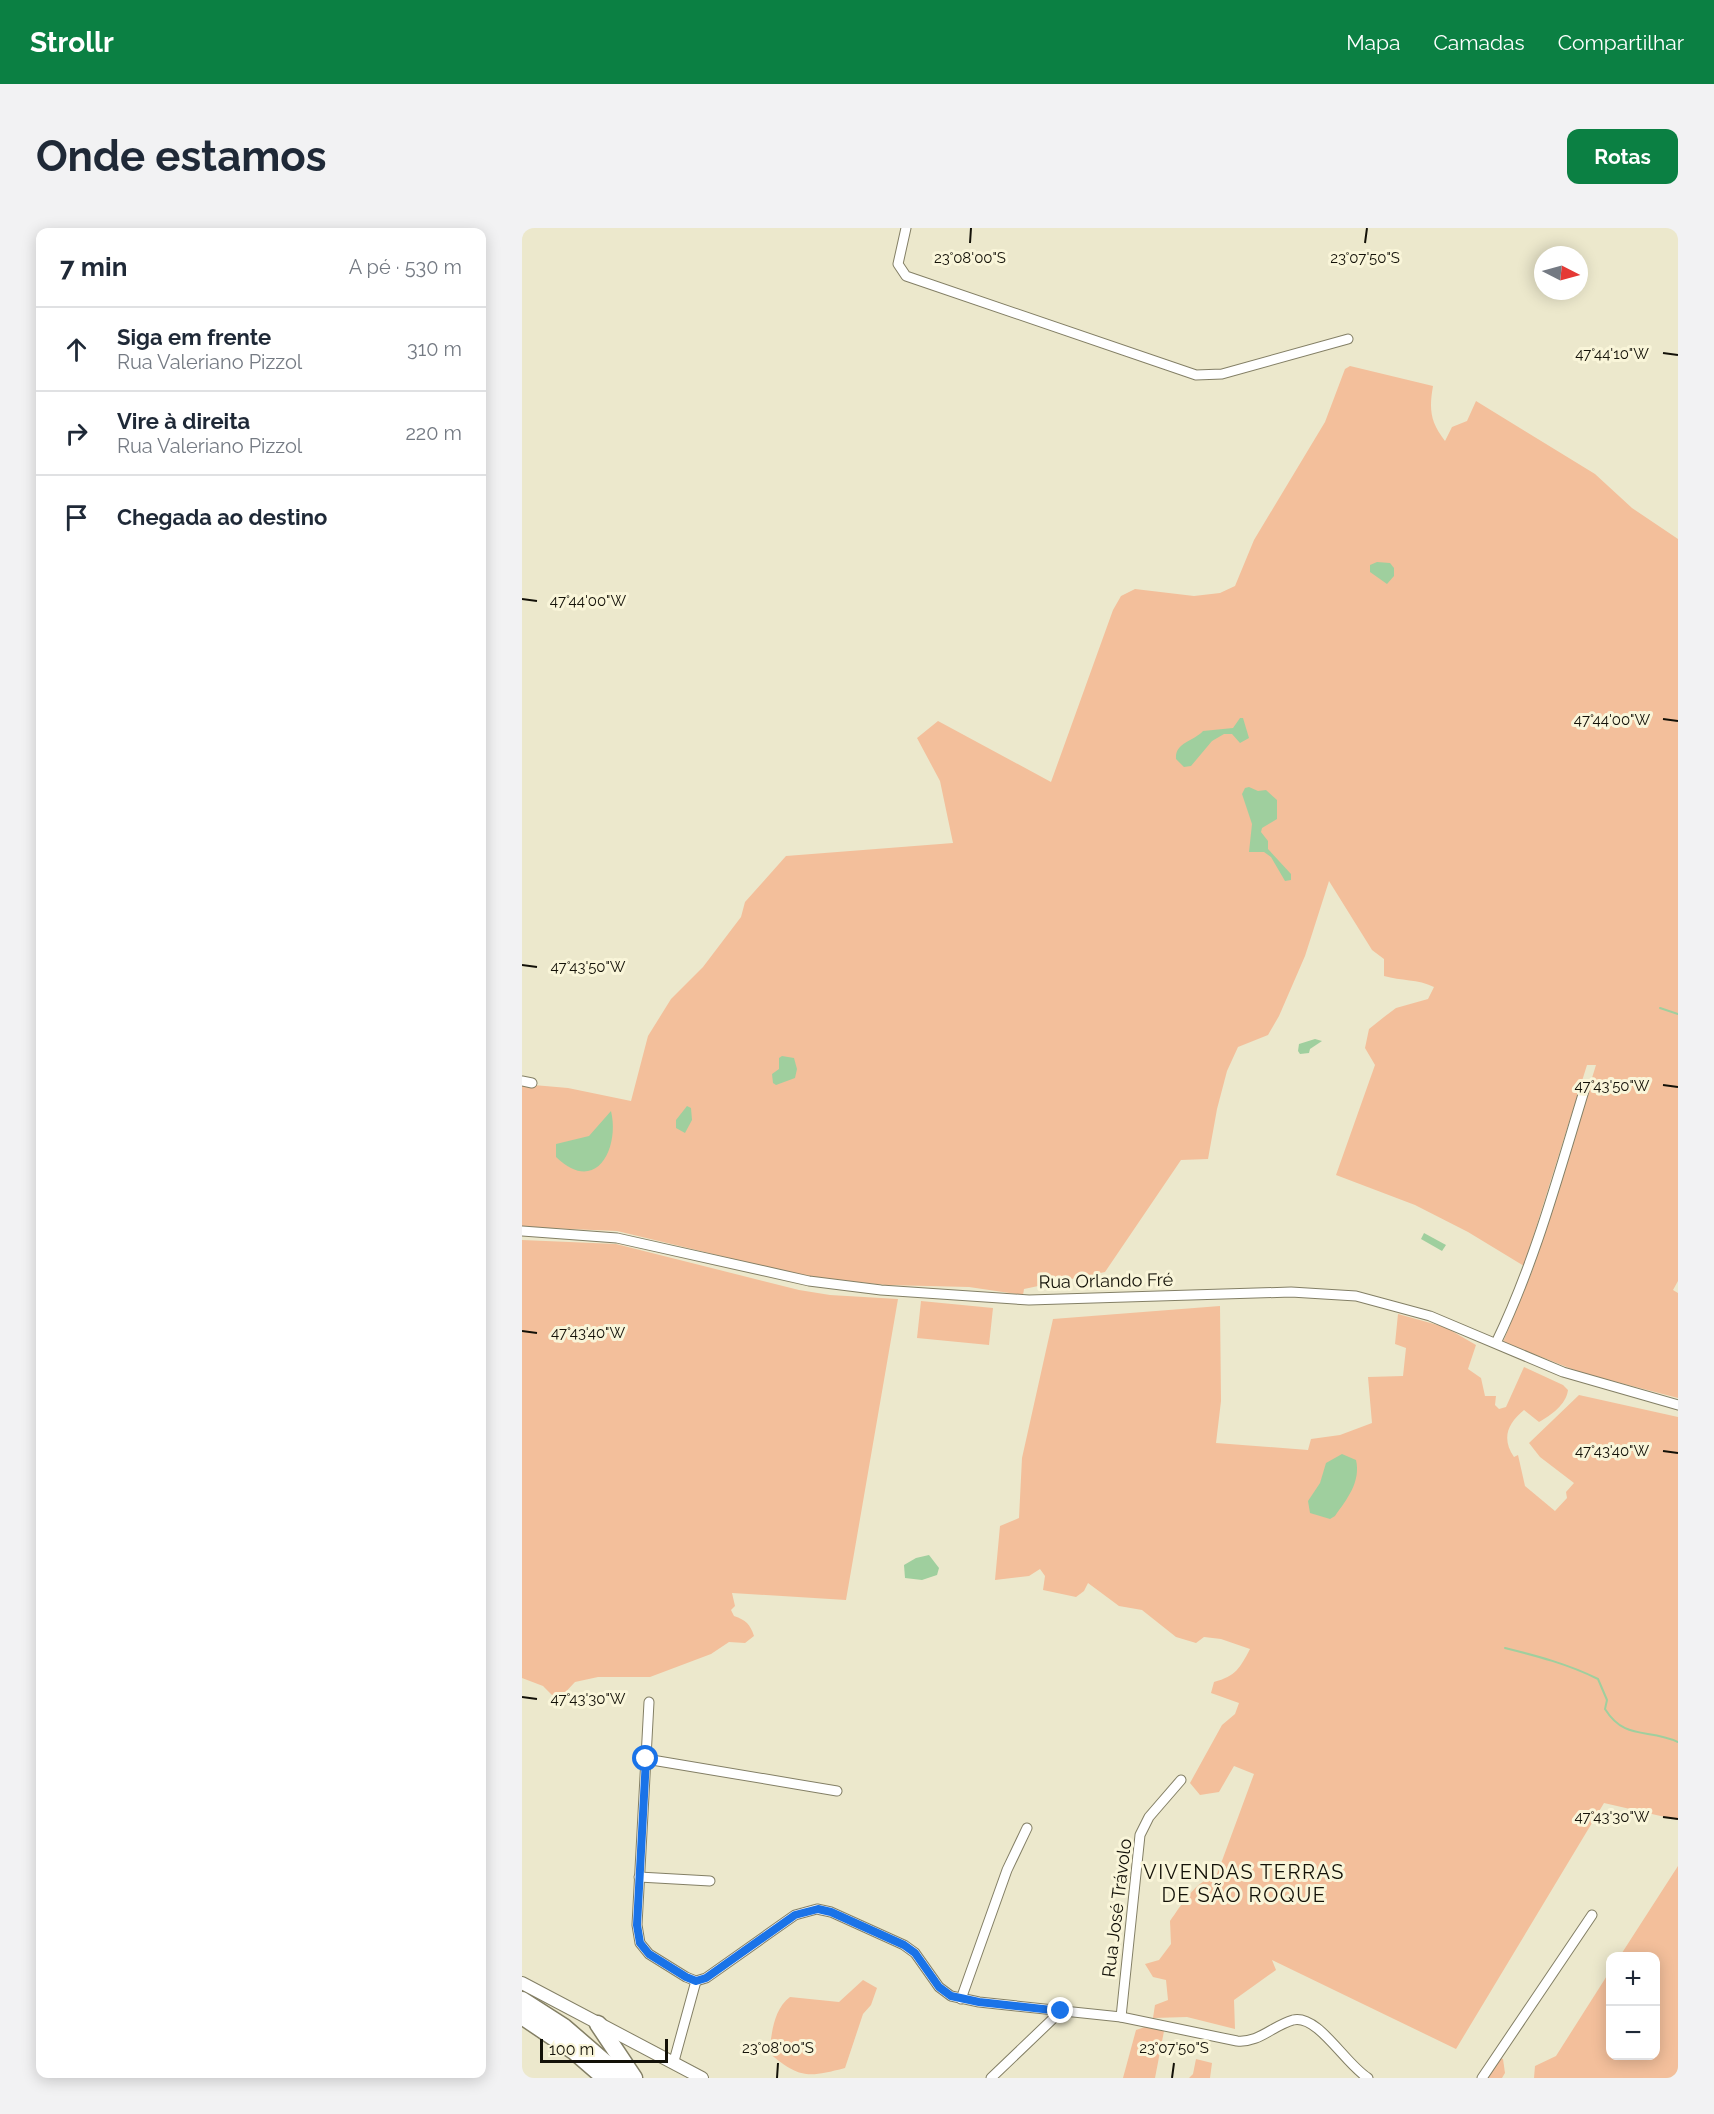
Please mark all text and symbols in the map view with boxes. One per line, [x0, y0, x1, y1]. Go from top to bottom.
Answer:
text: Strollr [30, 26, 114, 59]
text: Mapa [1346, 30, 1400, 55]
text: Camadas [1433, 30, 1525, 55]
text: Compartilhar [1558, 30, 1684, 55]
button: Rotas [1567, 129, 1678, 184]
text: Onde estamos [36, 132, 327, 181]
north arrow [1534, 246, 1588, 300]
text: 23°08'00"S [934, 249, 1006, 267]
text: 23°07'50"S [1330, 249, 1400, 267]
text: 7 min [60, 252, 127, 282]
text: A pé · 530 m [349, 255, 462, 279]
text: Siga em frente [117, 324, 271, 350]
icon: ahead [60, 333, 93, 366]
text: 310 m [407, 337, 462, 361]
text: 47°44'10"W [1575, 345, 1649, 363]
text: Rua Valeriano Pizzol [117, 350, 302, 374]
text: Vire à direita [117, 408, 250, 434]
icon: right [60, 417, 93, 450]
text: 220 m [405, 421, 462, 445]
text: Rua Valeriano Pizzol [117, 434, 302, 458]
icon: arrive [60, 501, 93, 534]
text: Chegada ao destino [117, 504, 327, 530]
text: 47°44'00"W [550, 592, 627, 610]
text: 47°44'00"W [1574, 711, 1651, 729]
text: 47°43'50"W [551, 958, 626, 976]
text: 47°43'50"W [1575, 1077, 1650, 1095]
street label: Rua Orlando Fré [1038, 1269, 1174, 1292]
text: 47°43'40"W [551, 1324, 625, 1342]
text: 47°43'40"W [1575, 1442, 1649, 1460]
text: 47°43'30"W [550, 1690, 626, 1708]
route start [632, 1745, 658, 1771]
text: 47°43'30"W [1574, 1808, 1650, 1826]
street label: Rua José Trávolo [1098, 1837, 1135, 1978]
district label: VIVENDAS TERRAS DE SÃO ROQUE [1143, 1860, 1345, 1907]
map controls [1606, 1952, 1660, 2060]
button: + [1606, 1952, 1660, 2006]
route end [1047, 1997, 1073, 2023]
button: − [1606, 2006, 1660, 2060]
scale bar [540, 2036, 668, 2064]
text: 23°08'00"S [742, 2039, 814, 2057]
text: 23°07'50"S [1139, 2039, 1209, 2057]
text: 100 m [549, 2040, 594, 2059]

